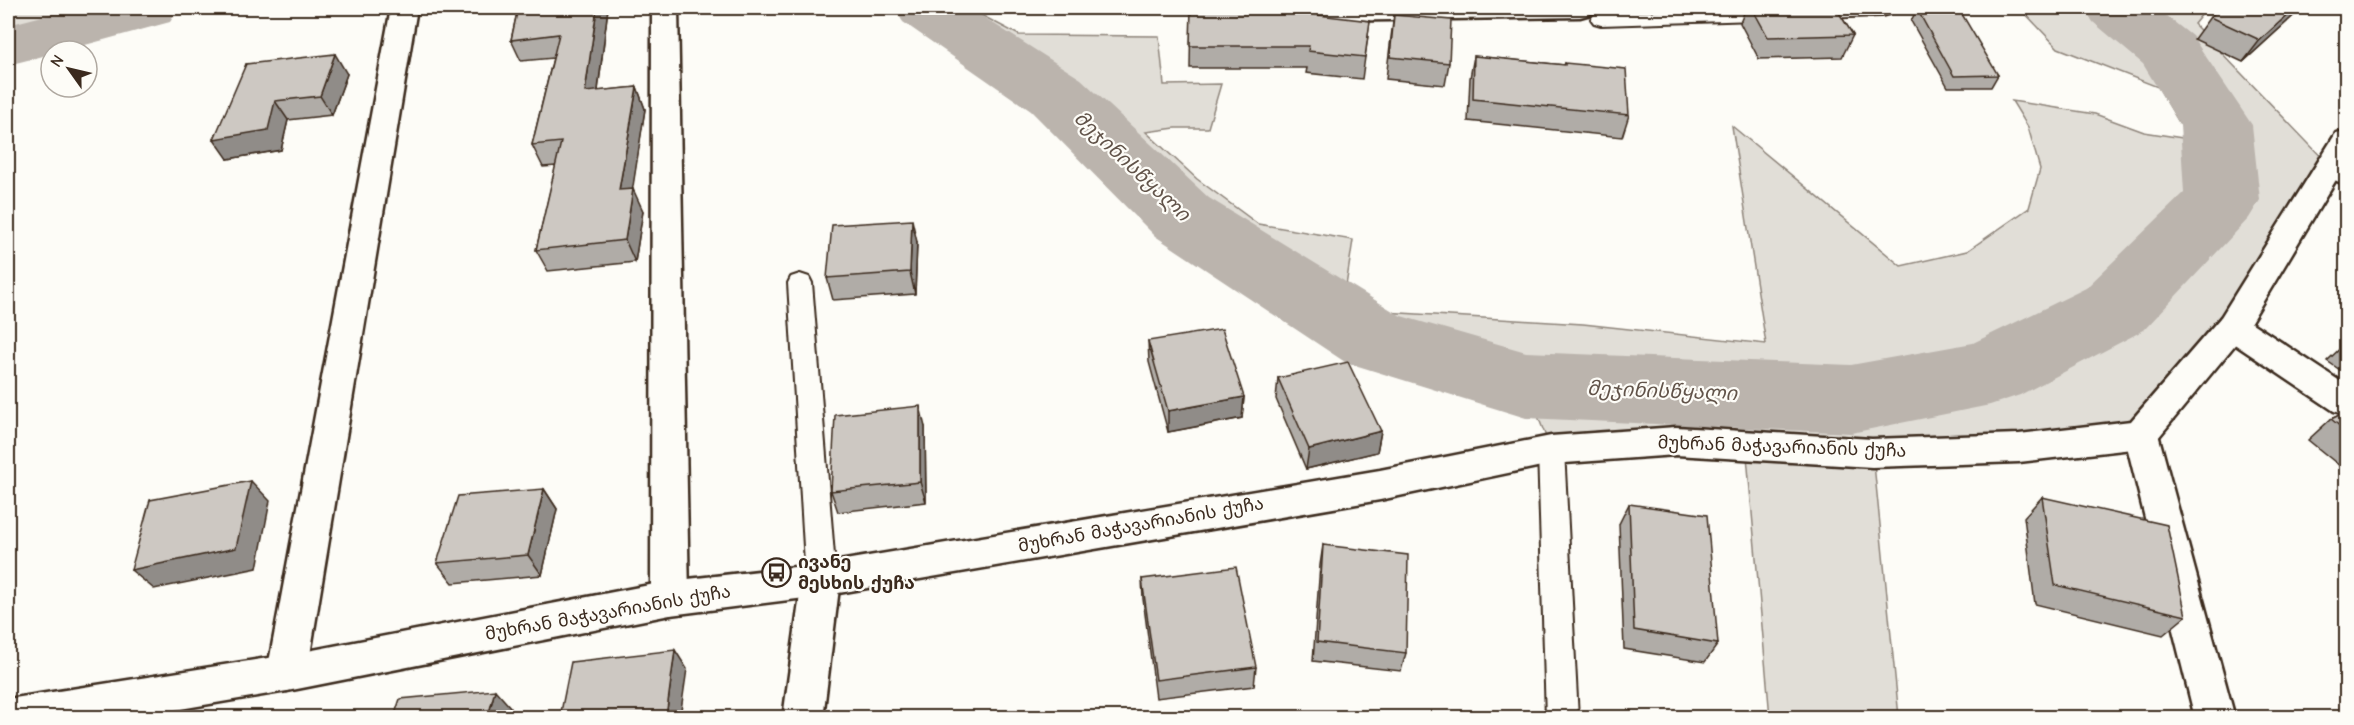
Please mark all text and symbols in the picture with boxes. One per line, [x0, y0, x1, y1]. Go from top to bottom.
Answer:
north arrow [39, 39, 99, 99]
text: N [47, 52, 68, 71]
water label: მეჯინისწყალი [1069, 106, 1196, 227]
water label: მეჯინისწყალი [1587, 377, 1739, 405]
street label: მუხრან მაჭავარიანის ქუჩა [1657, 432, 1907, 462]
street label: მუხრან მაჭავარიანის ქუჩა [1017, 493, 1265, 557]
place label: ივანე მესხის ქუჩა [798, 552, 915, 594]
bus stop icon: ივანე მესხის ქუჩა [761, 556, 793, 588]
street label: მუხრან მაჭავარიანის ქუჩა [484, 581, 732, 645]

